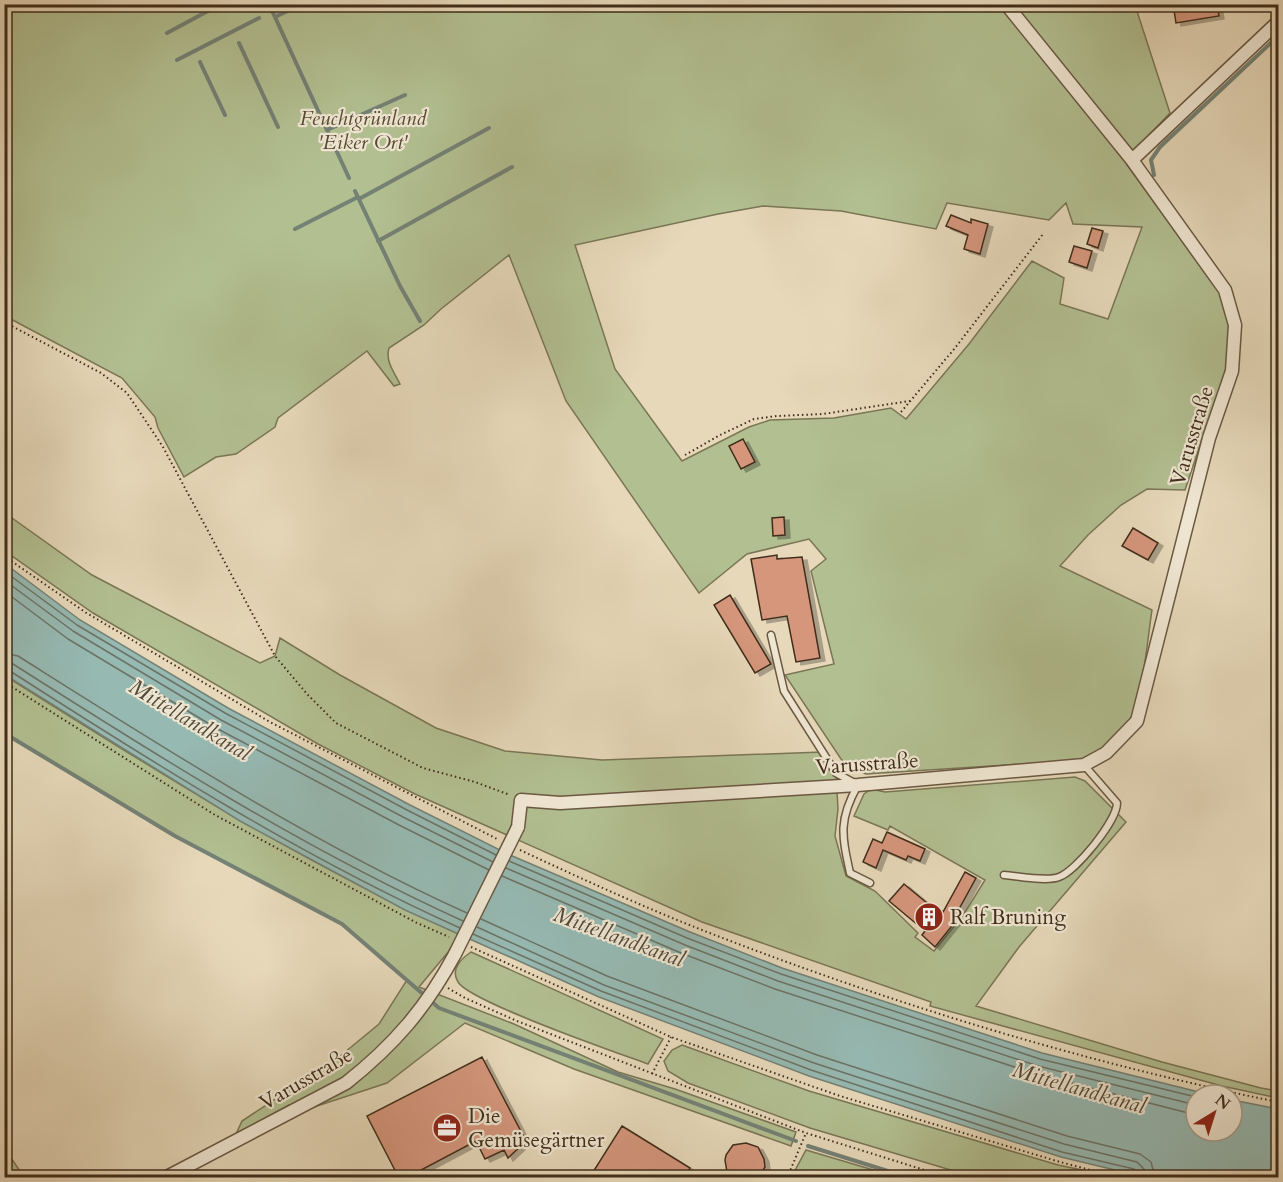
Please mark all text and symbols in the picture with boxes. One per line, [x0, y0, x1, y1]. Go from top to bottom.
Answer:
park label: Feuchtgrünland 'Eiker Ort' [300, 104, 427, 157]
street label: Varusstraße [1163, 382, 1221, 490]
water label: Mittellandkanal [123, 672, 258, 769]
street label: Varusstraße [815, 746, 919, 782]
water label: Mittellandkanal [549, 899, 690, 975]
building icon: Ralf Bruning [913, 901, 945, 933]
place label: Ralf Bruning [950, 903, 1066, 932]
street label: Varusstraße [254, 1041, 358, 1117]
water label: Mittellandkanal [1009, 1055, 1150, 1122]
north arrow [1184, 1083, 1244, 1143]
text: N [1210, 1089, 1235, 1115]
place label: Die Gemüsegärtner [468, 1102, 605, 1155]
office icon: Die Gemüsegärtner [431, 1112, 463, 1144]

